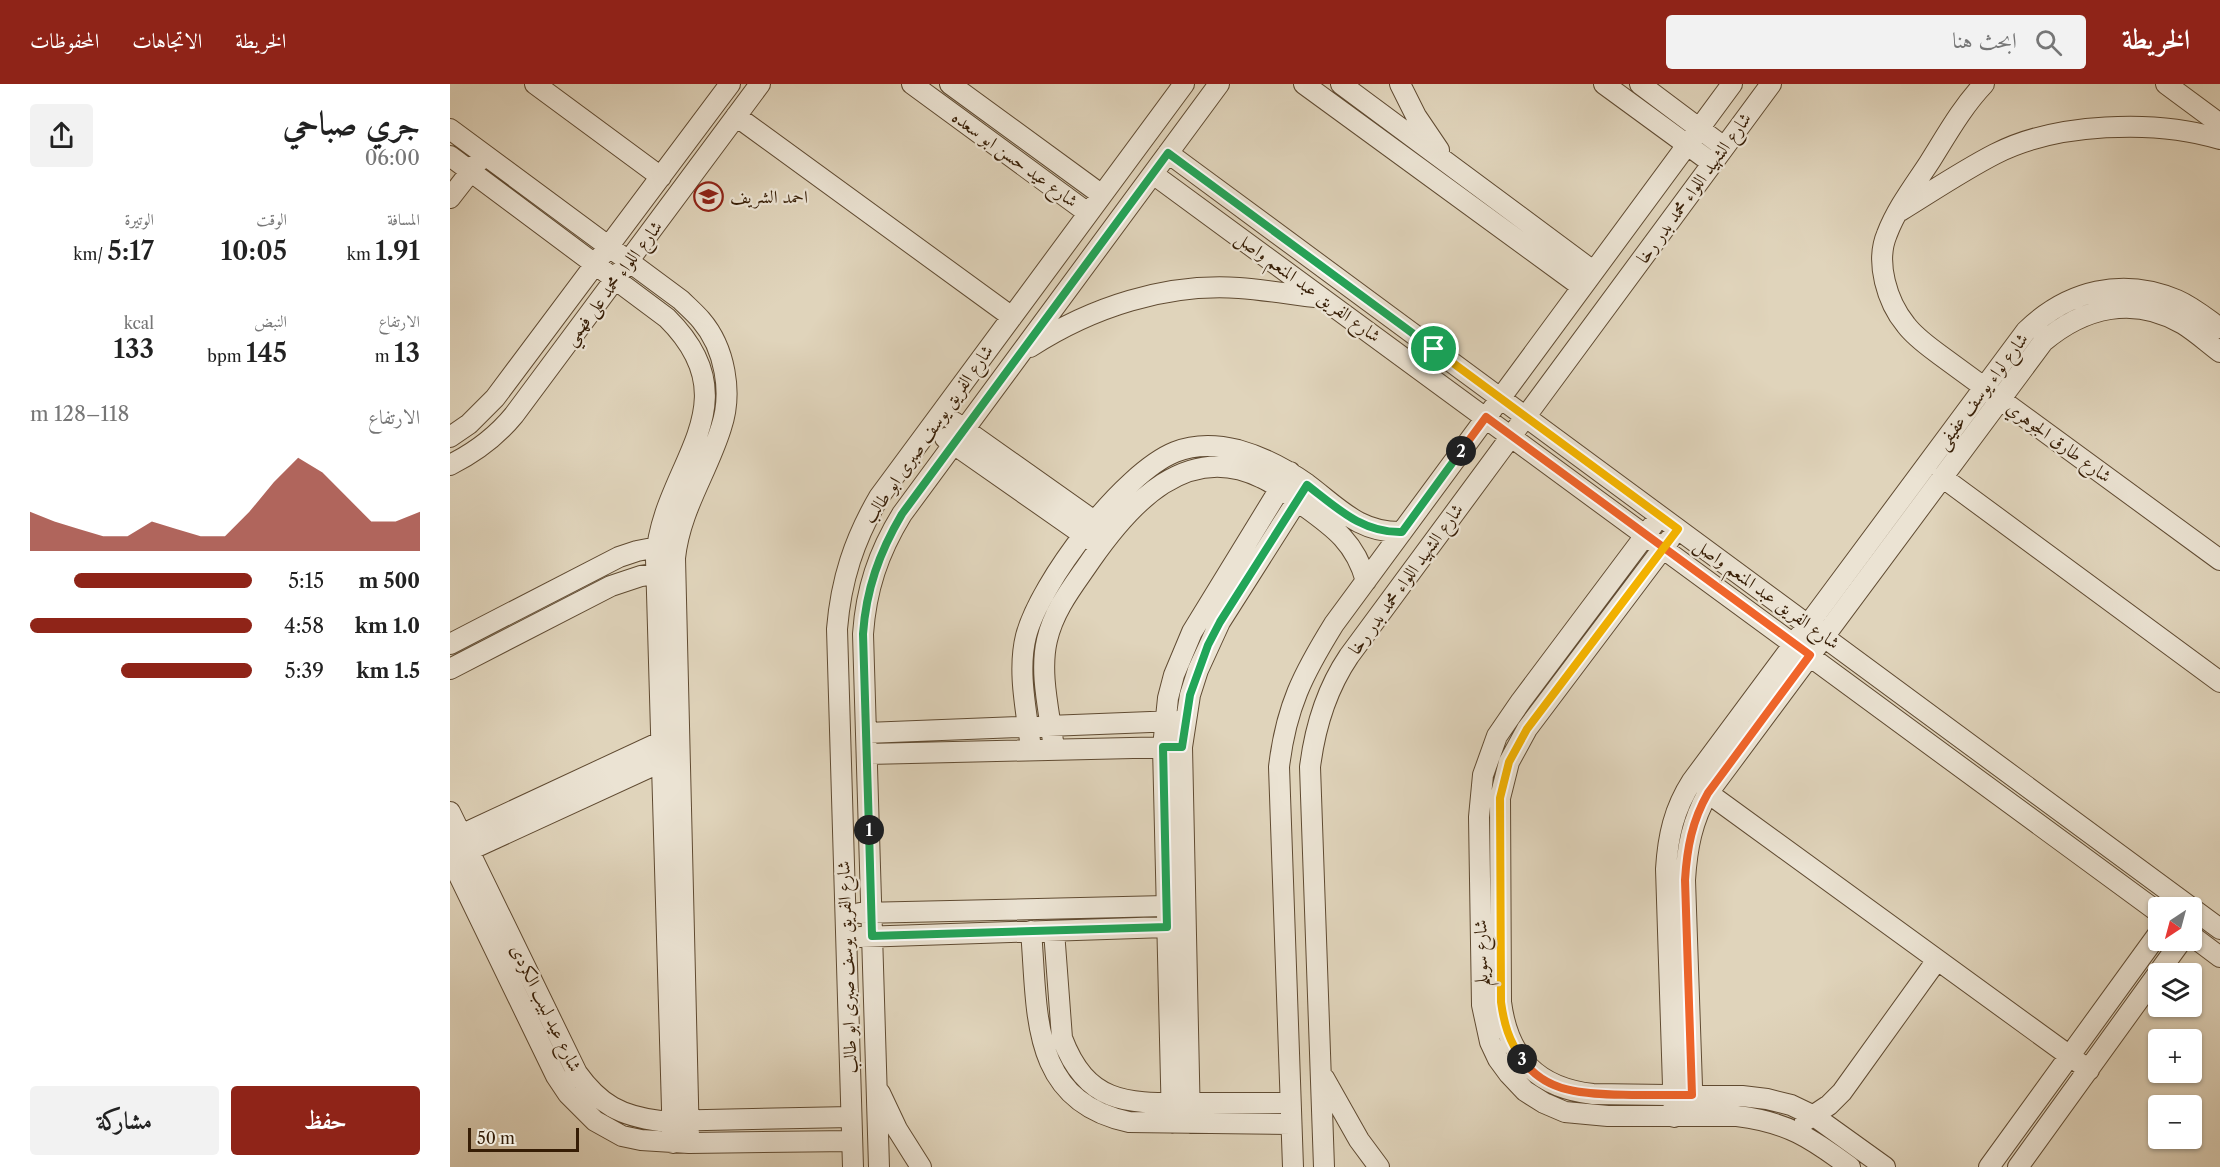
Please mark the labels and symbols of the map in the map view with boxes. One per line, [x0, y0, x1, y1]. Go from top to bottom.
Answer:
street label: شارع عيد حسن ابو سعده [945, 106, 1082, 215]
street label: شارع الشهيد اللواء محمد بدر رخا [1632, 108, 1759, 270]
school or university icon: احمد الشريف [693, 181, 725, 213]
place label: احمد الشريف [730, 186, 808, 209]
street label: شارع اللواء محمد على فهمي [559, 216, 672, 353]
street label: شارع الفريق عبد المنعم واصل [1227, 227, 1385, 352]
pin [1408, 323, 1459, 374]
street label: شارع لواء يوسف عفيفى [1931, 329, 2036, 456]
street label: شارع الفريق يوسف صبرى ابو طالب [858, 341, 1001, 530]
street label: شارع طارق الجوهري [2000, 397, 2116, 491]
pin: 2 [1446, 436, 1476, 466]
street label: شارع الشهيد اللواء محمد بدر رخا [1344, 499, 1471, 661]
street label: شارع الفريق عبد المنعم واصل [1686, 534, 1844, 659]
pin: 1 [854, 815, 884, 845]
street label: شارع الفريق يوسف صبرى ابو طالب [832, 860, 866, 1074]
north arrow [2148, 897, 2202, 951]
street label: شارع سويلم [1469, 919, 1500, 987]
street label: شارع عيد لبيب الكردى [502, 941, 586, 1077]
pin: 3 [1507, 1044, 1537, 1074]
scale bar [468, 1125, 579, 1152]

